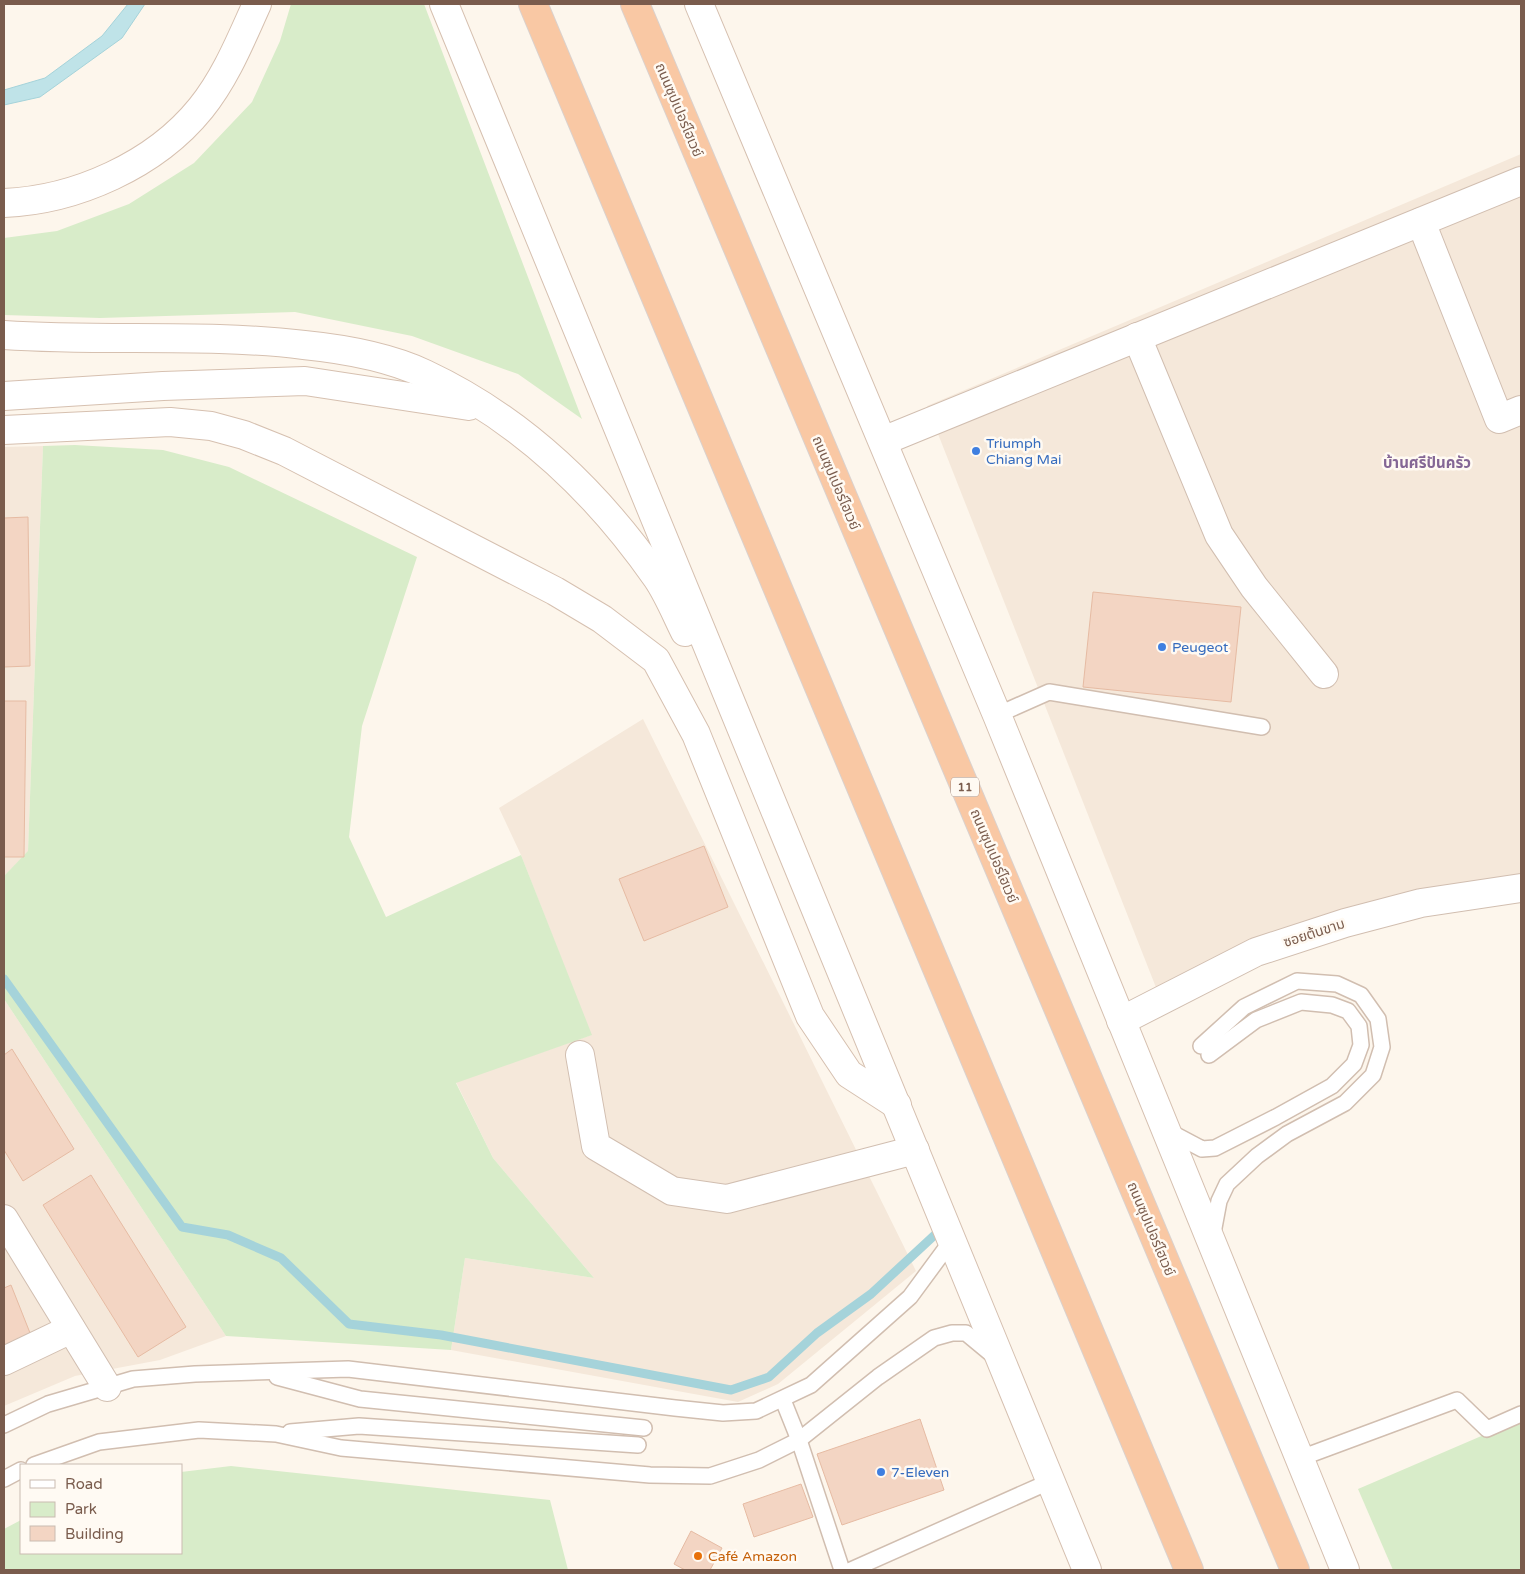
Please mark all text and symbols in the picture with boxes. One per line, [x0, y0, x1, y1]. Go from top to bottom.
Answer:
street label: ถนนซุปเปอร์ไฮเวย์ [652, 61, 706, 160]
street label: ถนนซุปเปอร์ไฮเวย์ [809, 434, 863, 533]
place label: Triumph Chiang Mai [986, 435, 1062, 468]
marker: Triumph Chiang Mai [970, 445, 982, 457]
district label: บ้านศรีปันครัว [1383, 454, 1471, 472]
place label: Peugeot [1172, 639, 1229, 656]
marker: Peugeot [1156, 641, 1168, 653]
road number: 11 [951, 778, 979, 796]
street label: ถนนซุปเปอร์ไฮเวย์ [967, 807, 1021, 906]
street label: ซอยต้นขาม [1281, 915, 1347, 951]
street label: ถนนซุปเปอร์ไฮเวย์ [1124, 1180, 1178, 1279]
legend [20, 1464, 182, 1554]
place label: 7-Eleven [891, 1464, 949, 1481]
marker: 7-Eleven [875, 1466, 887, 1478]
text: Road [65, 1475, 103, 1493]
text: Park [65, 1500, 97, 1518]
text: Building [65, 1525, 124, 1543]
place label: Café Amazon [708, 1548, 797, 1565]
marker: Café Amazon [692, 1550, 704, 1562]

